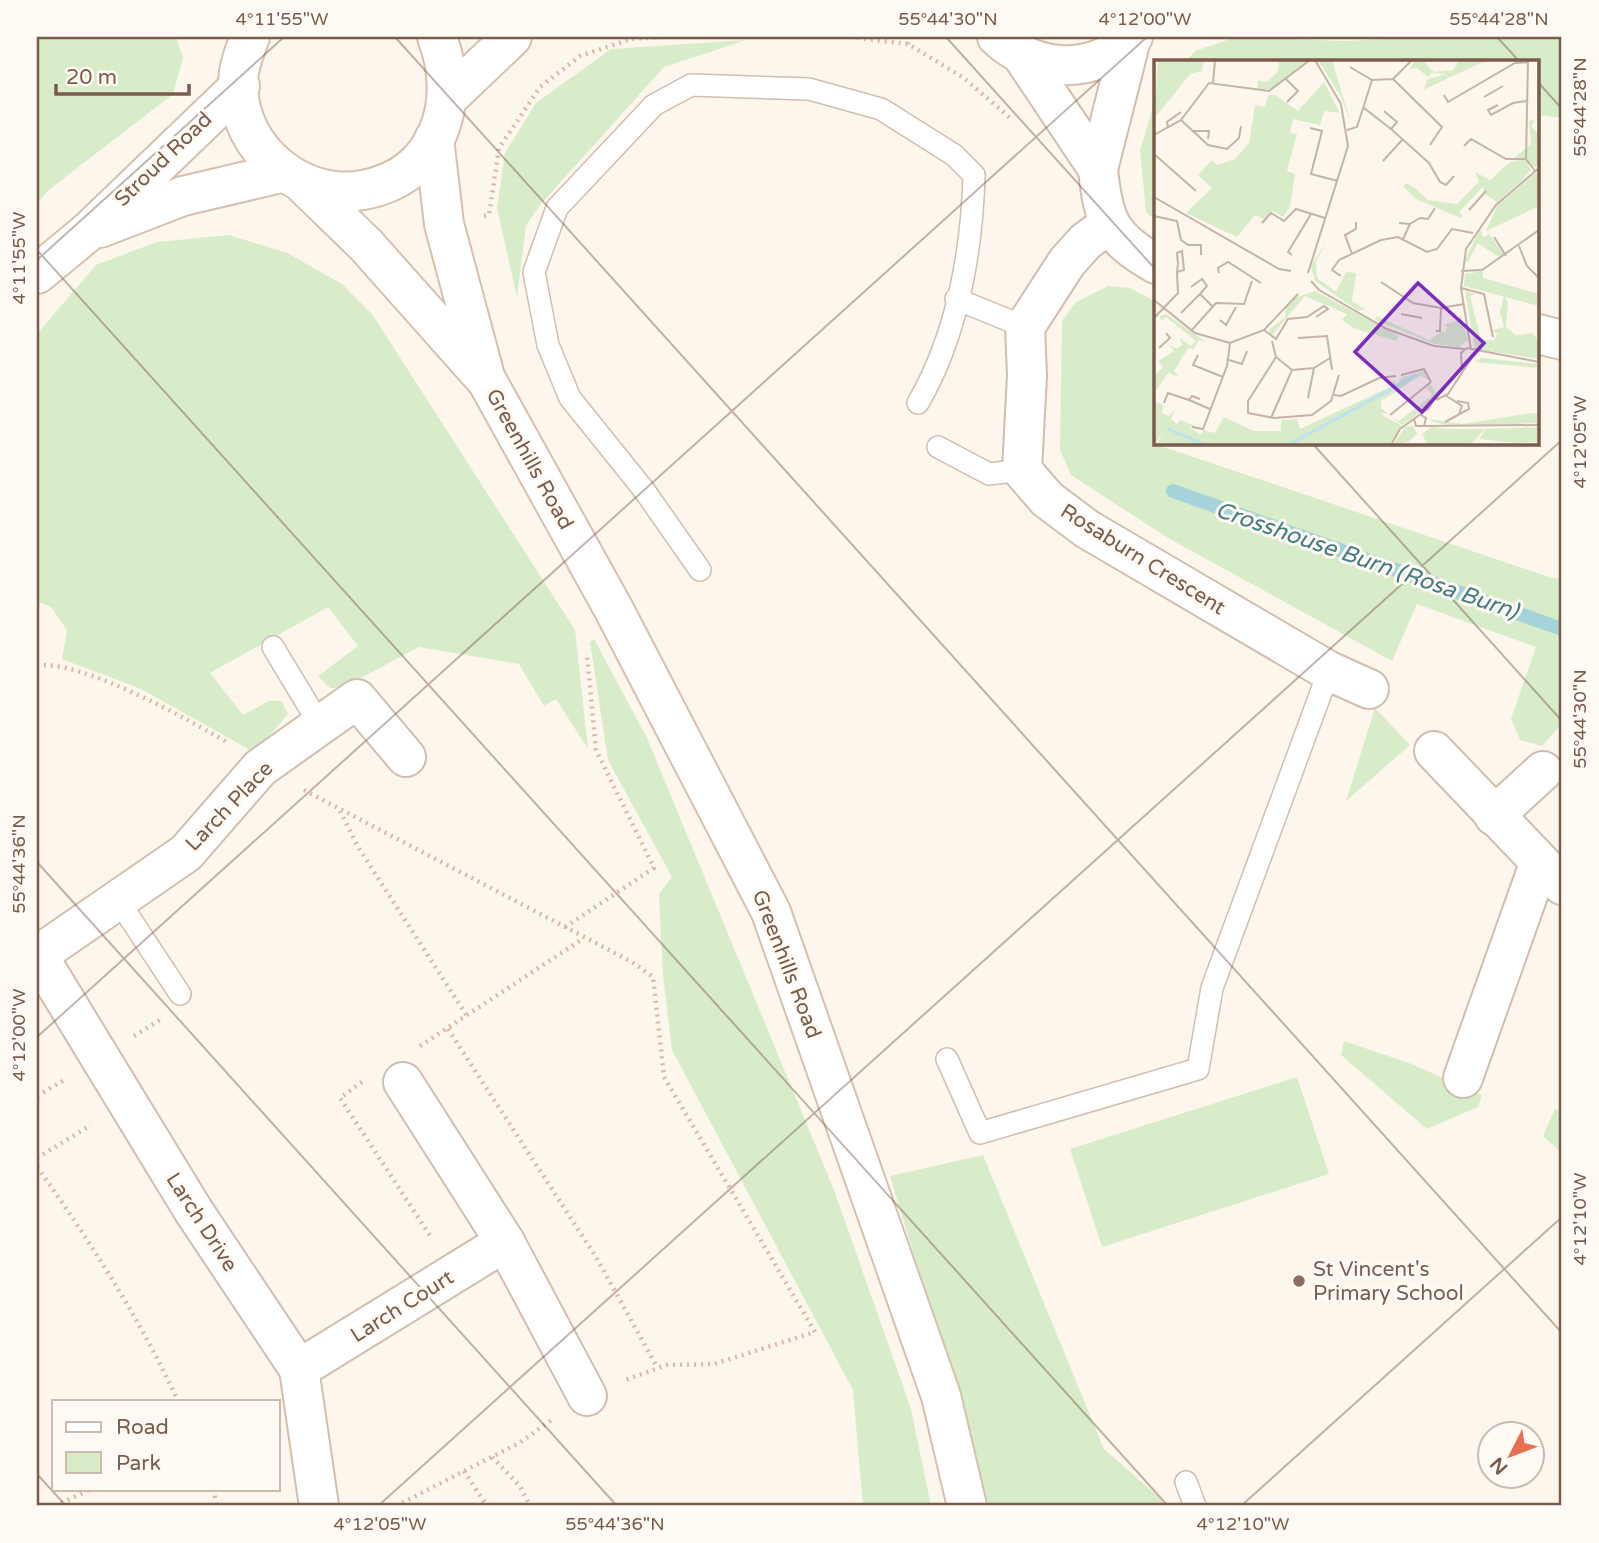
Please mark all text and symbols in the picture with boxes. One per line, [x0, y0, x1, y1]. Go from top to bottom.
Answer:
text: 4°11'55"W [236, 8, 328, 30]
text: 55°44'30"N [898, 8, 998, 30]
text: 4°12'00"W [1099, 8, 1191, 30]
text: 55°44'28"N [1449, 8, 1549, 30]
scale bar [56, 52, 189, 96]
text: 55°44'28"N [1569, 57, 1591, 157]
inset map [1154, 60, 1540, 444]
text: 20 m [66, 65, 117, 90]
street label: Stroud Road [110, 107, 217, 212]
text: 4°11'55"W [8, 212, 30, 304]
street label: Greenhills Road [481, 385, 579, 534]
text: 4°12'05"W [1569, 396, 1591, 488]
water label: Crosshouse Burn (Rosa Burn) [1212, 496, 1523, 627]
street label: Rosaburn Crescent [1056, 499, 1230, 620]
text: 55°44'30"N [1569, 669, 1591, 769]
street label: Larch Place [180, 756, 278, 856]
text: 55°44'36"N [8, 814, 30, 914]
street label: Greenhills Road [747, 886, 826, 1042]
text: 4°12'00"W [8, 989, 30, 1081]
street label: Larch Drive [160, 1168, 243, 1276]
text: 4°12'10"W [1569, 1173, 1591, 1265]
place label: St Vincent's Primary School [1313, 1257, 1464, 1306]
street label: Larch Court [346, 1265, 458, 1348]
marker: St Vincent's Primary School [1291, 1273, 1307, 1289]
legend [52, 1400, 280, 1490]
text: Road [116, 1415, 169, 1440]
north arrow [1476, 1420, 1546, 1490]
text: Park [116, 1451, 161, 1476]
text: N [1486, 1453, 1512, 1479]
text: 4°12'05"W [334, 1513, 426, 1535]
text: 55°44'36"N [565, 1513, 665, 1535]
text: 4°12'10"W [1197, 1513, 1289, 1535]

